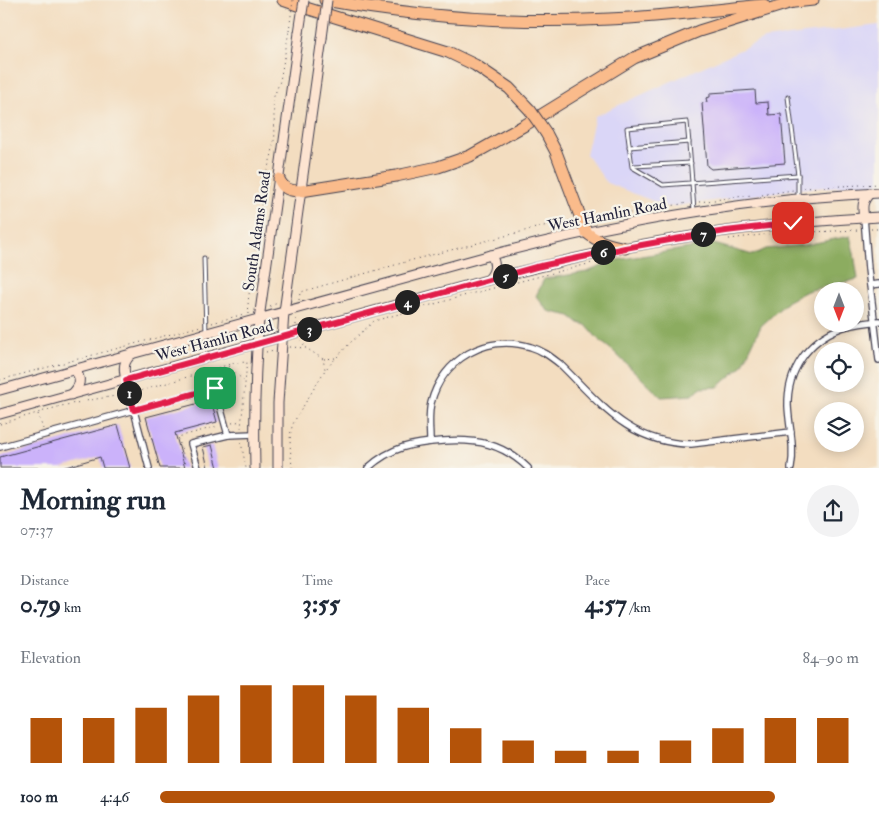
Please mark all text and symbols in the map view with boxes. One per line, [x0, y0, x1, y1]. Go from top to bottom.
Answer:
street label: South Adams Road [239, 170, 275, 292]
street label: West Hamlin Road [545, 194, 669, 237]
pin [772, 202, 814, 244]
icon: check [779, 209, 807, 237]
pin: 7 [690, 222, 716, 246]
text: 7 [700, 226, 707, 243]
pin: 6 [590, 240, 616, 264]
text: 6 [600, 244, 607, 261]
pin: 5 [492, 264, 518, 288]
text: 5 [502, 268, 509, 285]
north arrow [814, 282, 864, 332]
map controls [814, 282, 864, 452]
pin: 4 [394, 290, 420, 314]
text: 4 [404, 294, 411, 311]
street label: West Hamlin Road [152, 316, 275, 367]
pin: 3 [296, 316, 322, 342]
text: 3 [307, 321, 312, 338]
button: locate [814, 342, 864, 392]
pin [194, 367, 236, 409]
icon: arrive [201, 374, 229, 402]
pin: 1 [116, 380, 142, 406]
text: 1 [127, 385, 132, 402]
button: layers [814, 402, 864, 452]
text: Morning run [20, 483, 166, 518]
button: share [807, 485, 859, 537]
text: 07:37 [20, 520, 53, 540]
text: Distance [20, 572, 69, 589]
text: Time [302, 572, 333, 589]
text: Pace [585, 572, 610, 589]
text: 0.79 [20, 589, 61, 620]
text: 3:55 [302, 589, 340, 620]
text: 4:57 [585, 589, 627, 620]
text: km [61, 599, 81, 616]
text: /km [627, 599, 651, 616]
text: Elevation [20, 648, 81, 668]
text: 84–90 m [803, 648, 859, 668]
text: 100 m [20, 787, 58, 807]
text: 4:46 [100, 787, 129, 807]

